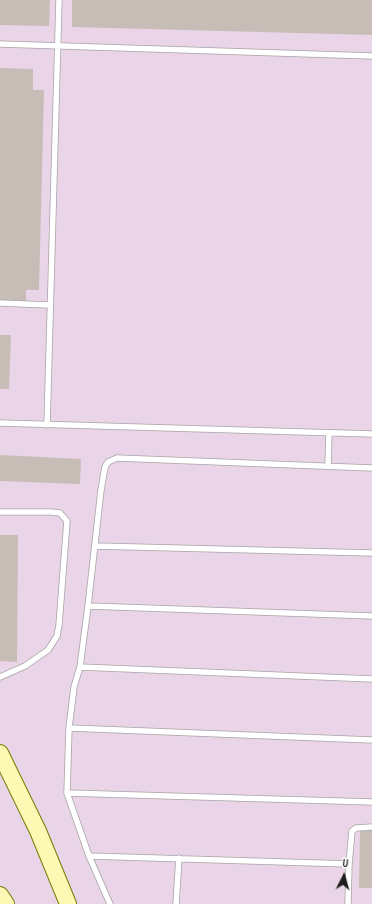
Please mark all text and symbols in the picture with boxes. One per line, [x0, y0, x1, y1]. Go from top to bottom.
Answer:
north arrow [324, 856, 364, 896]
text: U [342, 857, 349, 870]

